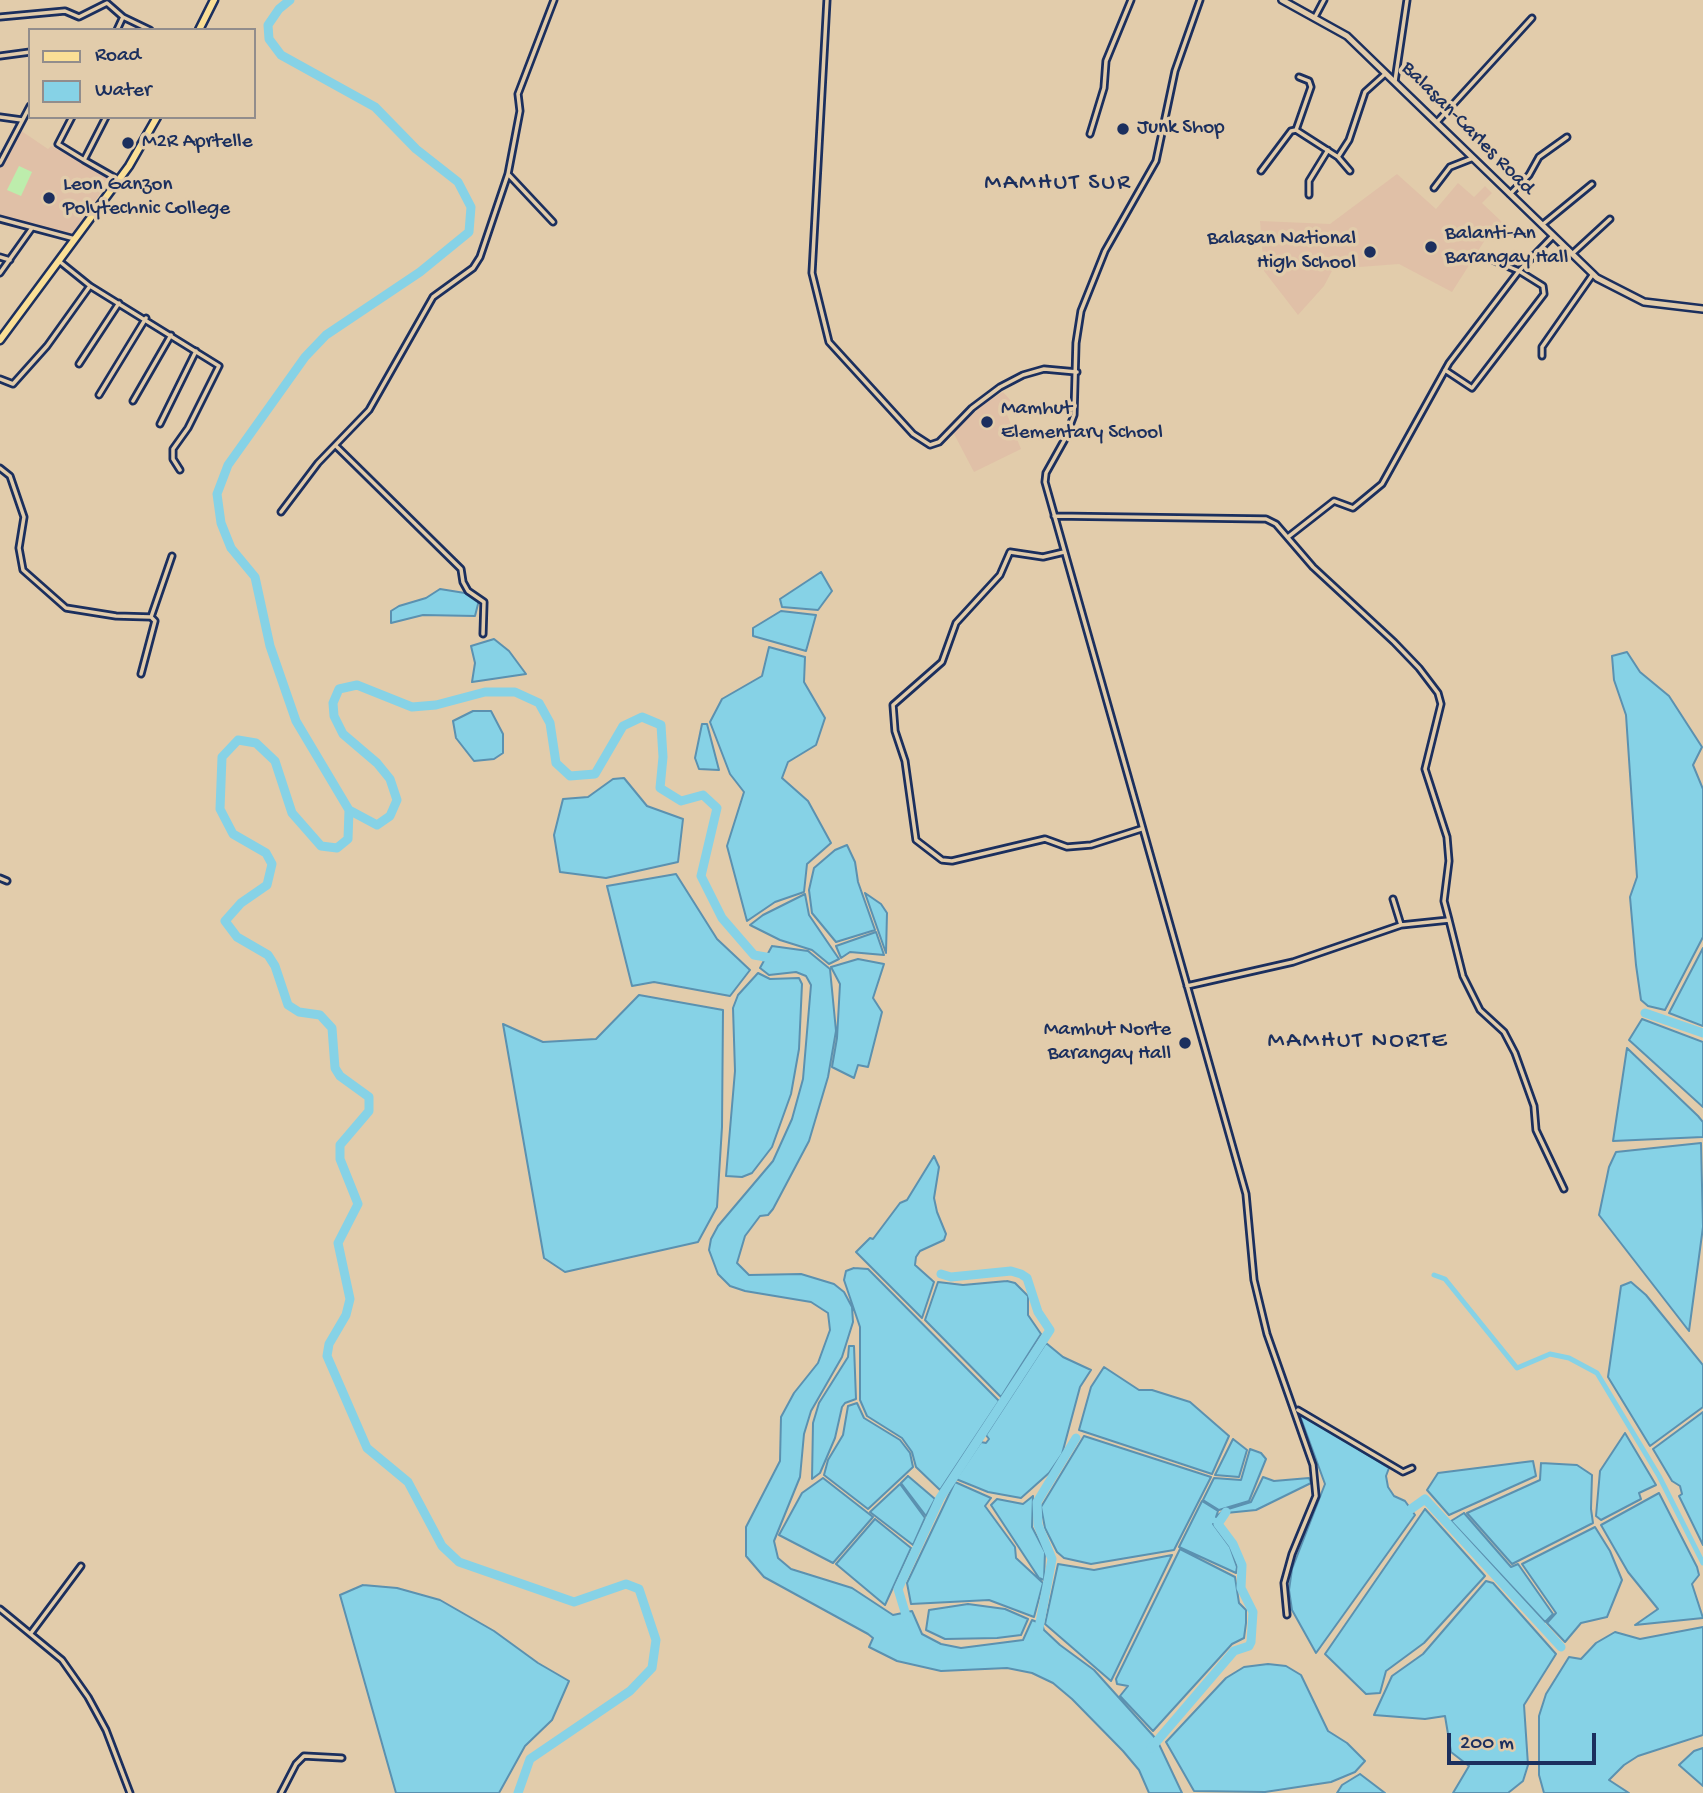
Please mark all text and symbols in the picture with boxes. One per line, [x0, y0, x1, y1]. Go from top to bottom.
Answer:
legend [28, 28, 256, 119]
text: Road [95, 44, 141, 69]
street label: Balasan-Carles Road [1395, 57, 1539, 201]
text: Water [95, 79, 151, 104]
place label: Junk Shop [1137, 116, 1225, 142]
marker: Junk Shop [1115, 121, 1131, 137]
place label: M2R Aprtelle [142, 130, 252, 156]
marker: M2R Aprtelle [120, 135, 136, 151]
district label: MAMHUT SUR [986, 170, 1130, 198]
place label: Leon Ganzon Polytechnic College [63, 173, 230, 223]
marker: Leon Ganzon Polytechnic College [41, 190, 57, 206]
place label: Balanti-An Barangay Hall [1445, 222, 1568, 272]
place label: Balasan National High School [1207, 227, 1356, 277]
marker: Balanti-An Barangay Hall [1423, 239, 1439, 255]
marker: Balasan National High School [1362, 244, 1378, 260]
place label: Mamhut Elementary School [1001, 397, 1163, 447]
marker: Mamhut Elementary School [979, 414, 995, 430]
place label: Mamhut Norte Barangay Hall [1044, 1018, 1171, 1068]
district label: MAMHUT NORTE [1269, 1028, 1447, 1056]
marker: Mamhut Norte Barangay Hall [1177, 1035, 1193, 1051]
scale bar [1451, 1720, 1600, 1764]
text: 200 m [1460, 1732, 1514, 1757]

